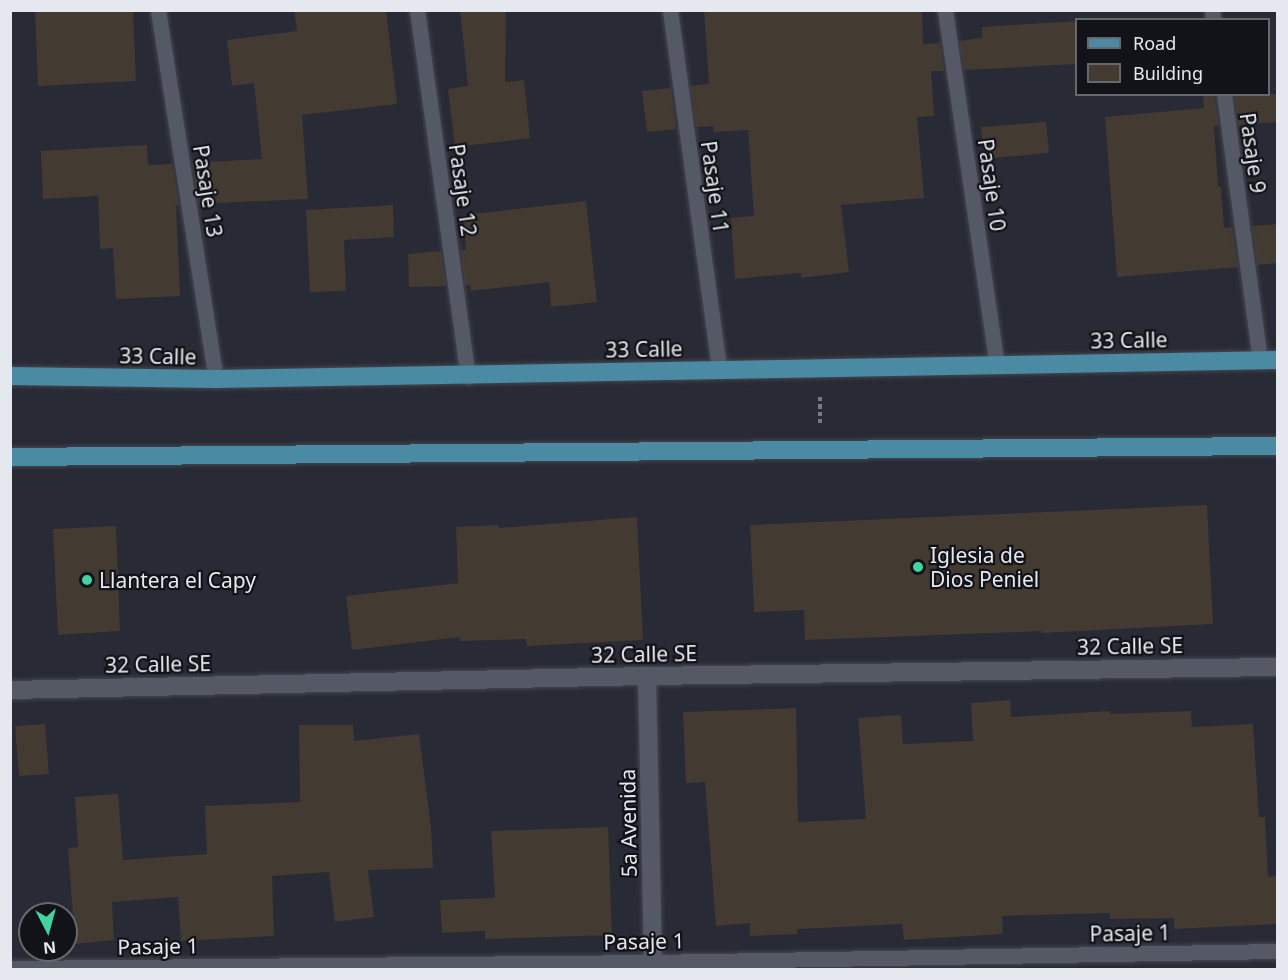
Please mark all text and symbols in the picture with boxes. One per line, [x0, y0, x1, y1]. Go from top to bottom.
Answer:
legend [1075, 18, 1270, 96]
text: Road [1133, 31, 1176, 55]
text: Building [1133, 61, 1203, 85]
street label: Pasaje 9 [1235, 111, 1271, 195]
street label: Pasaje 10 [973, 137, 1011, 233]
street label: Pasaje 11 [696, 139, 734, 235]
street label: Pasaje 12 [444, 142, 482, 238]
street label: Pasaje 13 [188, 143, 228, 239]
street label: 33 Calle [1090, 327, 1168, 353]
street label: 33 Calle [605, 336, 683, 362]
street label: 33 Calle [119, 343, 197, 369]
place label: Iglesia de Dios Peniel [930, 542, 1039, 592]
marker: Iglesia de Dios Peniel [911, 560, 925, 574]
place label: Llantera el Capy [99, 567, 256, 593]
marker: Llantera el Capy [80, 573, 94, 587]
street label: 32 Calle SE [1077, 632, 1183, 660]
street label: 32 Calle SE [591, 640, 697, 668]
street label: 32 Calle SE [105, 650, 211, 678]
street label: 5a Avenida [614, 769, 642, 877]
north arrow [18, 902, 78, 962]
street label: Pasaje 1 [1089, 920, 1171, 946]
street label: Pasaje 1 [603, 928, 685, 954]
street label: Pasaje 1 [117, 933, 199, 959]
text: N [42, 936, 57, 960]

